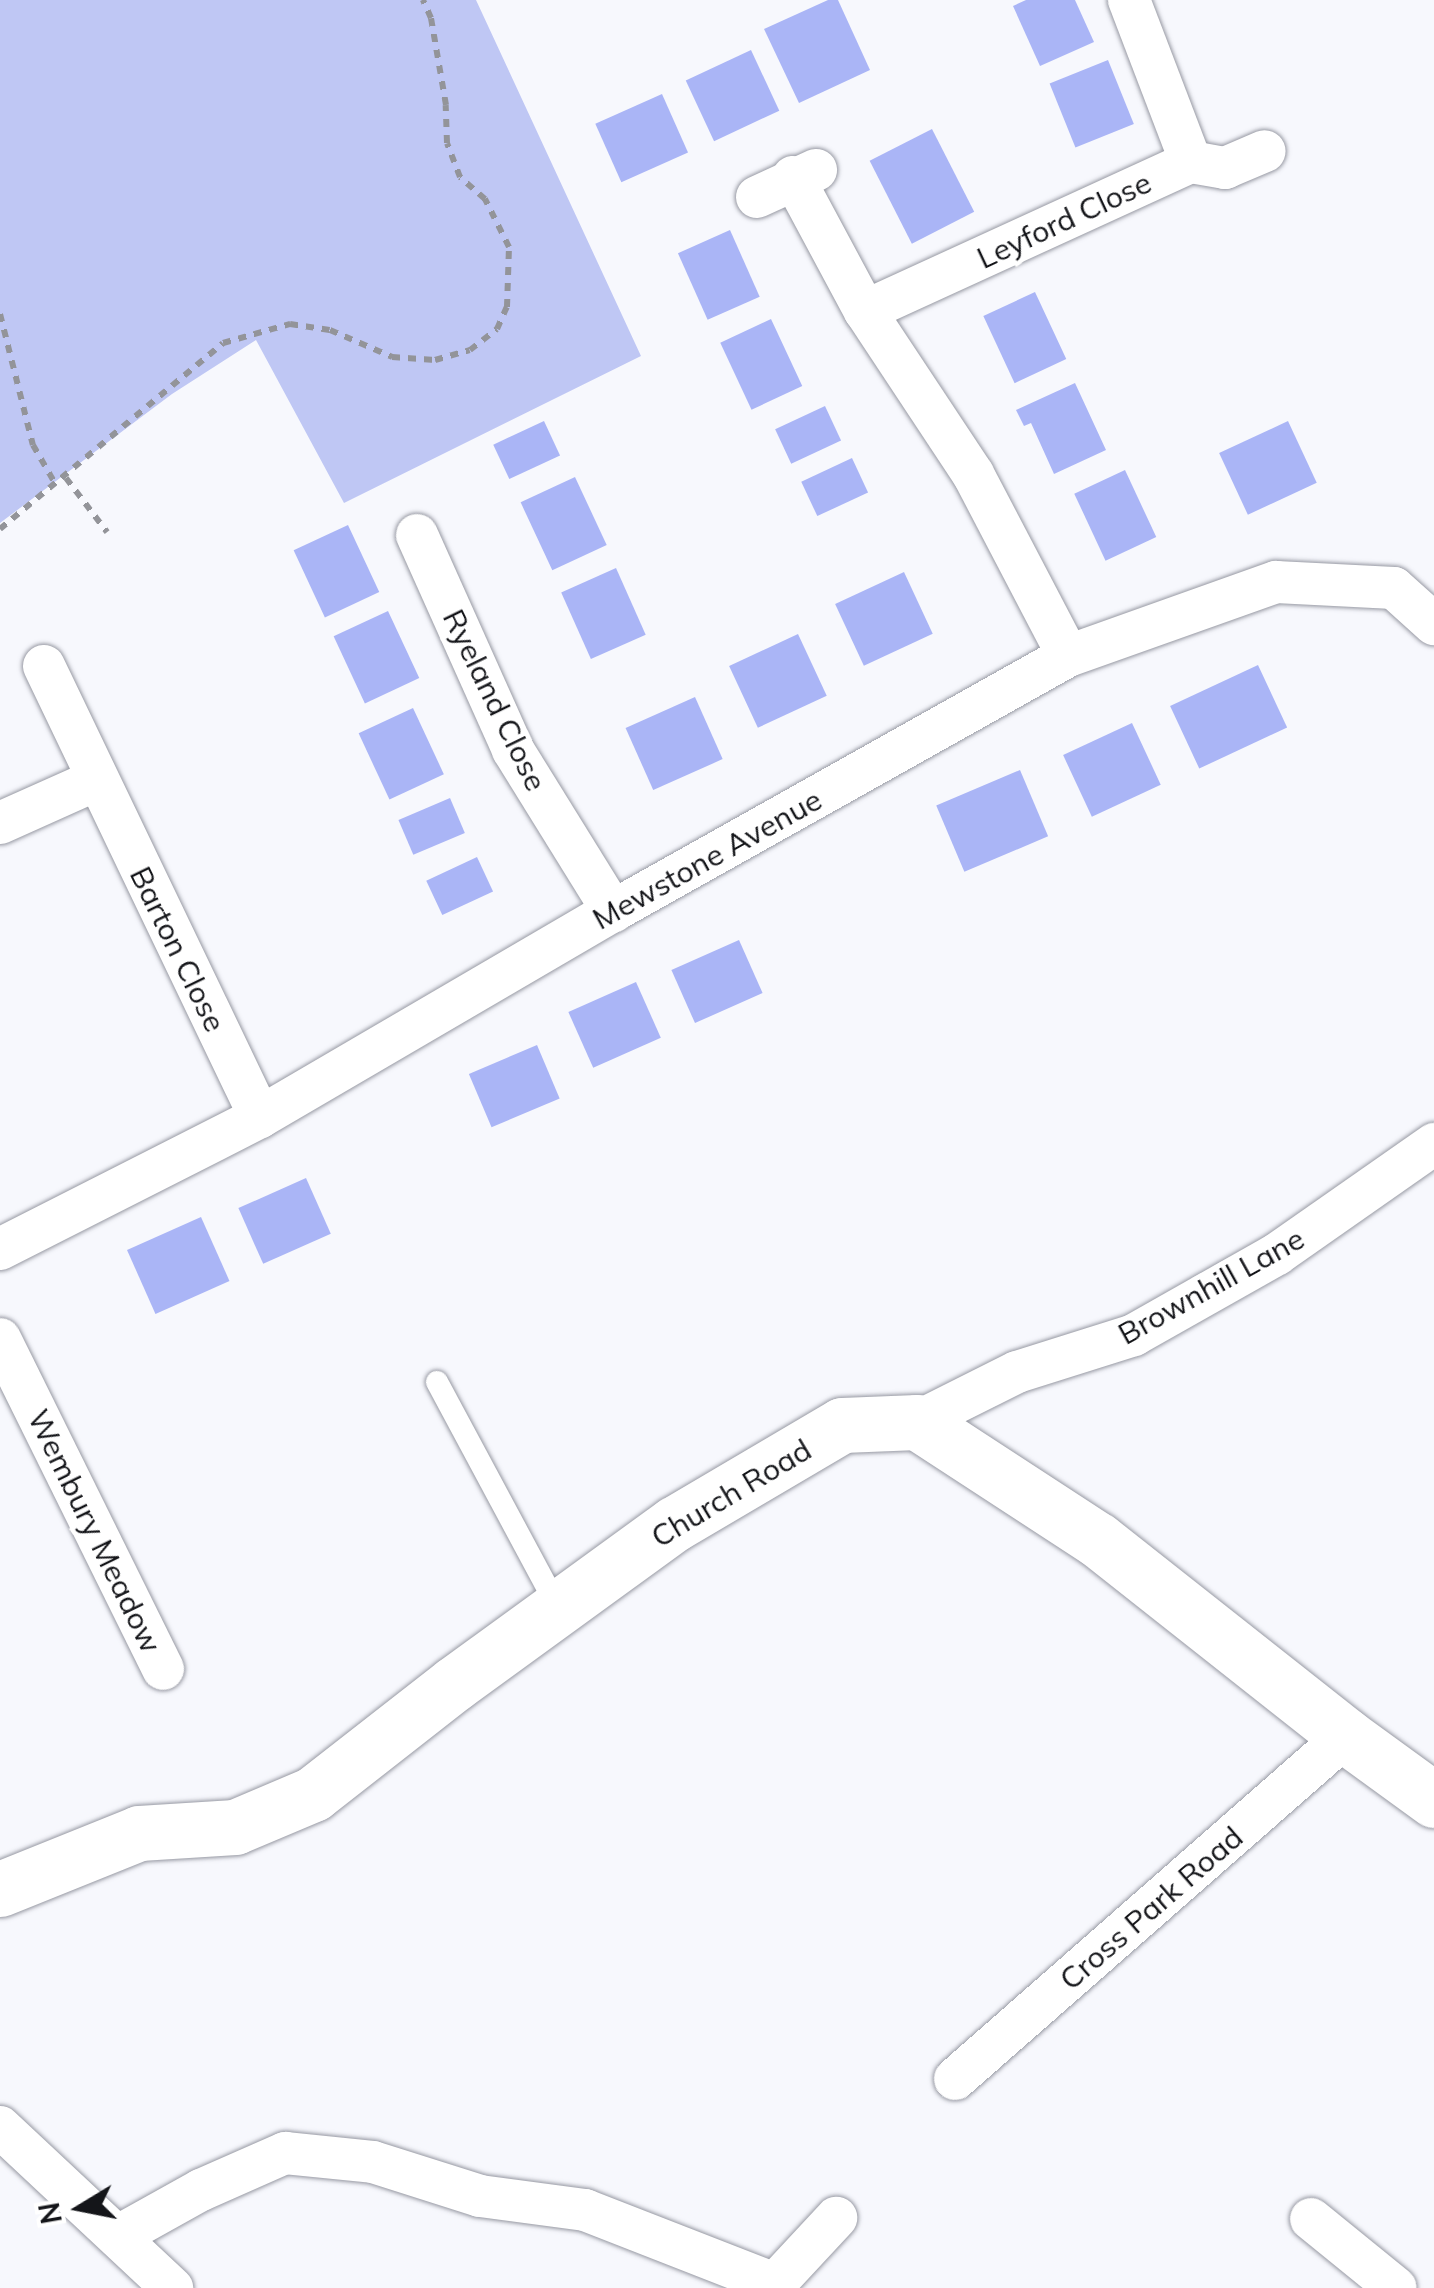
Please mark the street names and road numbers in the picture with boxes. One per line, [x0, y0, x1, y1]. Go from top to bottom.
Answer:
street label: Leyford Close [971, 164, 1157, 276]
street label: Ryeland Close [436, 603, 554, 797]
street label: Mewstone Avenue [586, 781, 828, 937]
street label: Barton Close [123, 861, 233, 1037]
street label: Brownhill Lane [1112, 1220, 1310, 1352]
street label: Wembury Meadow [20, 1403, 170, 1659]
street label: Church Road [645, 1431, 817, 1555]
street label: Cross Park Road [1052, 1819, 1250, 1997]

